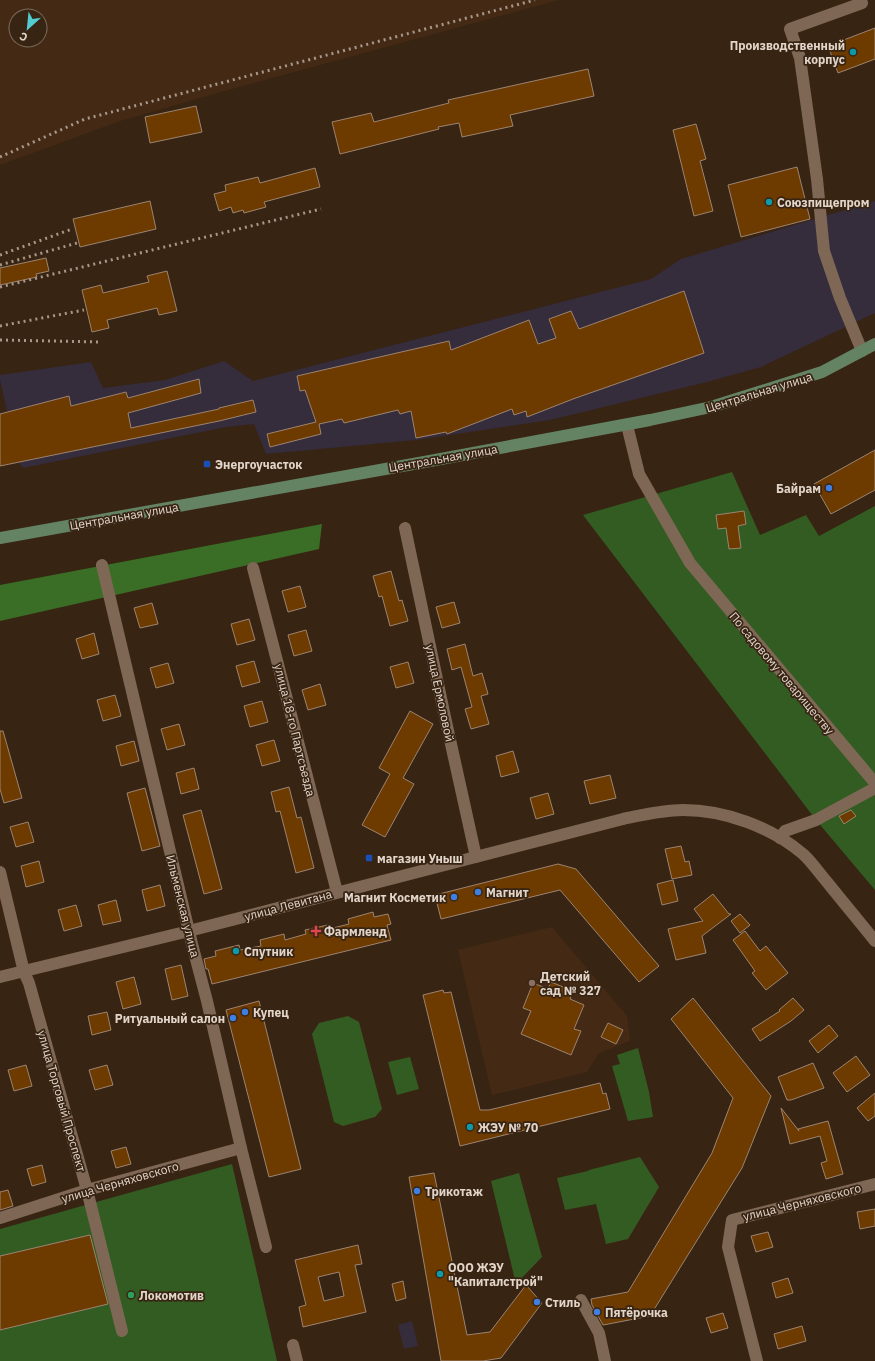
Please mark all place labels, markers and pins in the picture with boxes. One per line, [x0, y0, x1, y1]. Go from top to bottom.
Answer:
place label: Производственный корпус [730, 38, 845, 67]
marker: Производственный корпус [848, 47, 858, 57]
place label: Союзпищепром [777, 195, 869, 210]
marker: Союзпищепром [764, 197, 774, 207]
place label: Энергоучасток [215, 457, 302, 472]
marker: Энергоучасток [202, 459, 212, 469]
place label: Байрам [776, 481, 821, 496]
marker: Байрам [824, 483, 834, 493]
place label: магазин Уныш [377, 851, 463, 866]
marker: магазин Уныш [364, 853, 374, 863]
place label: Магнит [486, 885, 529, 900]
marker: Магнит [473, 887, 483, 897]
place label: Магнит Косметик [344, 890, 446, 905]
marker: Магнит Косметик [449, 892, 459, 902]
place label: Фармленд [324, 924, 387, 939]
marker: Фармленд [311, 926, 321, 936]
place label: Спутник [244, 944, 293, 959]
marker: Спутник [231, 946, 241, 956]
place label: Детский сад № 327 [540, 969, 601, 998]
marker: Детский сад № 327 [527, 978, 537, 988]
place label: Купец [253, 1005, 289, 1020]
marker: Купец [240, 1007, 250, 1017]
place label: Ритуальный салон [115, 1011, 225, 1026]
marker: Ритуальный салон [228, 1013, 238, 1023]
place label: ЖЭУ № 70 [478, 1120, 538, 1135]
marker: ЖЭУ № 70 [465, 1122, 475, 1132]
place label: Трикотаж [425, 1184, 483, 1199]
marker: Трикотаж [412, 1186, 422, 1196]
place label: ООО ЖЭУ "Капиталстрой" [448, 1260, 543, 1289]
marker: ООО ЖЭУ "Капиталстрой" [435, 1269, 445, 1279]
place label: Локомотив [139, 1288, 204, 1303]
marker: Локомотив [126, 1290, 136, 1300]
place label: Стиль [545, 1295, 580, 1310]
marker: Стиль [532, 1297, 542, 1307]
place label: Пятёрочка [605, 1305, 668, 1320]
marker: Пятёрочка [592, 1307, 602, 1317]

